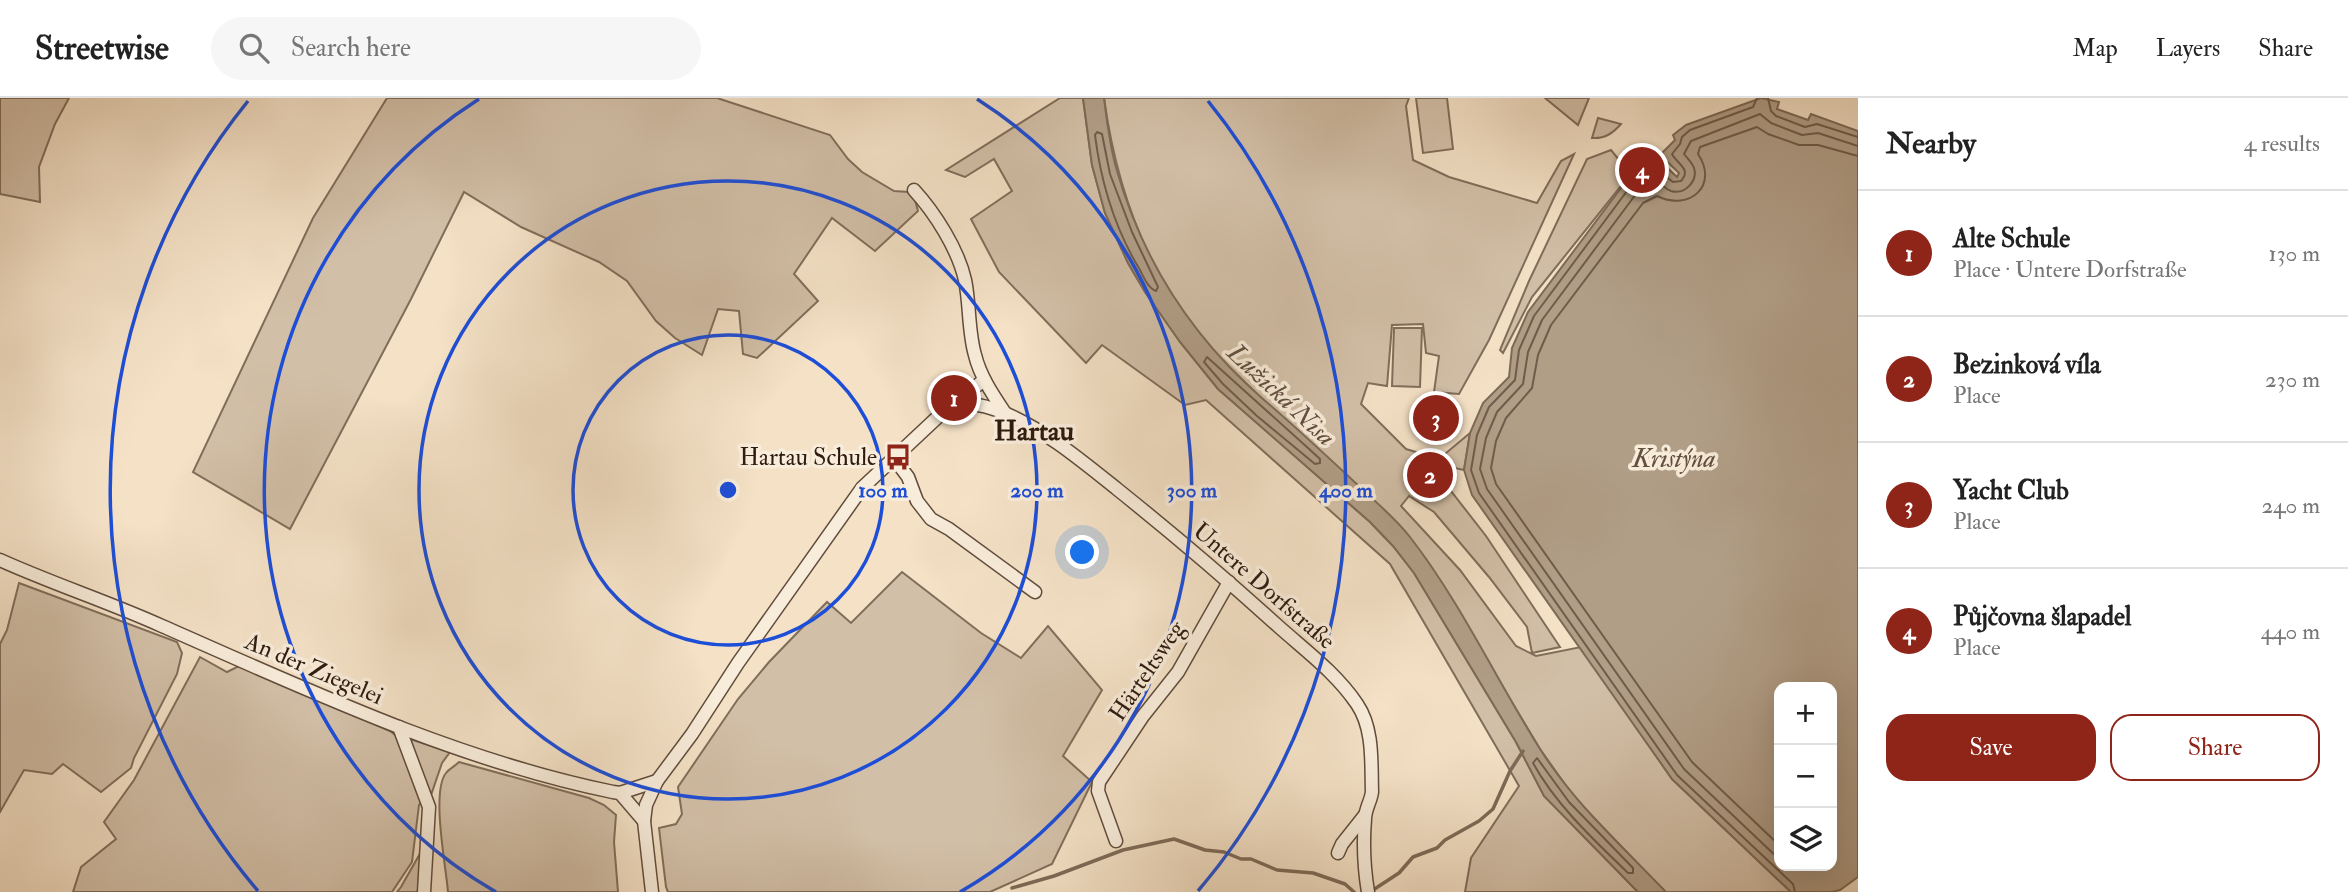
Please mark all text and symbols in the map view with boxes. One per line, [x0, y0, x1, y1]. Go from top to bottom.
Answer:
search box [211, 17, 701, 80]
text: Streetwise [35, 28, 169, 69]
icon: search [235, 29, 273, 67]
text: Search here [291, 32, 411, 64]
text: Map [2073, 33, 2118, 64]
text: Layers [2156, 33, 2220, 64]
text: Share [2258, 33, 2313, 64]
text: Nearby [1886, 125, 1976, 162]
text: 4 results [2244, 129, 2320, 158]
pin: 4 [1619, 144, 1665, 196]
text: Alte Schule [1953, 223, 2070, 255]
text: 1 [1905, 239, 1913, 268]
text: 130 m [2268, 239, 2320, 268]
text: Place · Untere Dorfstraße [1953, 255, 2187, 284]
water label: Lužická Nisa [1220, 336, 1342, 453]
text: Bezinková víla [1953, 349, 2101, 381]
text: 2 [1903, 365, 1915, 394]
text: 230 m [2265, 365, 2320, 394]
pin: 1 [931, 372, 977, 424]
text: Place [1953, 381, 2001, 410]
pin: 3 [1413, 392, 1459, 444]
district label: Hartau [994, 414, 1074, 449]
place label: Hartau Schule [739, 442, 877, 473]
bus stop icon: Hartau Schule [883, 442, 913, 472]
water label: Kristýna [1630, 443, 1716, 475]
pin: 2 [1407, 449, 1453, 501]
text: Yacht Club [1953, 475, 2069, 507]
text: 100 m [858, 477, 909, 504]
text: 200 m [1011, 477, 1064, 504]
text: 300 m [1167, 477, 1218, 504]
text: 400 m [1318, 477, 1373, 504]
centre of rings [716, 478, 740, 502]
text: 3 [1905, 491, 1913, 520]
text: 240 m [2261, 491, 2320, 520]
text: Place [1953, 507, 2001, 536]
street label: Untere Dorfstraße [1186, 516, 1342, 656]
your location [1065, 535, 1099, 569]
text: Půjčovna šlapadel [1953, 601, 2132, 633]
street label: Härteltsweg [1102, 614, 1193, 727]
text: 4 [1903, 617, 1915, 646]
text: 440 m [2261, 617, 2320, 646]
street label: An der Ziegelei [239, 626, 388, 712]
text: Place [1953, 633, 2001, 662]
map controls [1774, 682, 1837, 871]
button: + [1774, 682, 1837, 745]
button: Save [1886, 714, 2096, 781]
button: Share [2110, 714, 2320, 781]
button: − [1774, 745, 1837, 808]
button: layers [1774, 808, 1837, 871]

